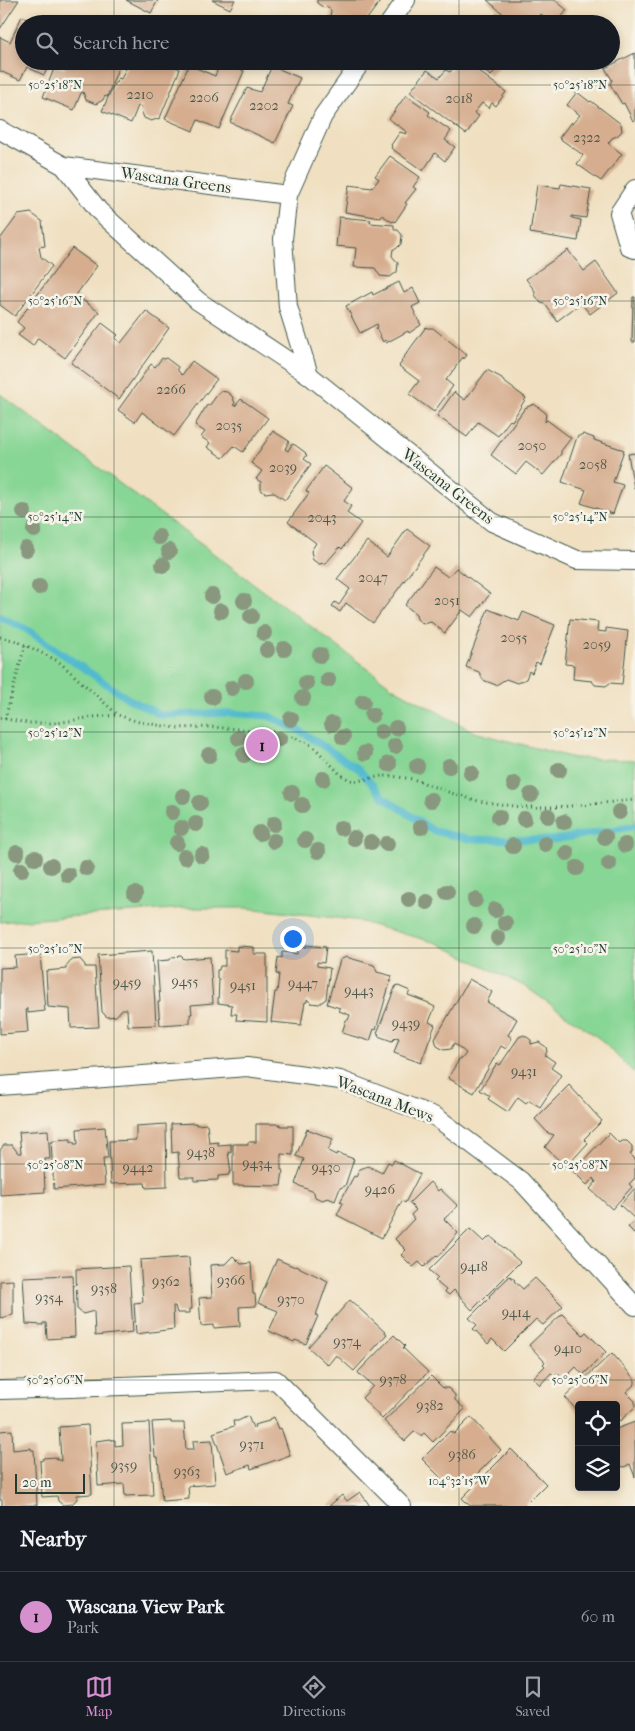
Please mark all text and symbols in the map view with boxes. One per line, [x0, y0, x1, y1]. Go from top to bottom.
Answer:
search box [15, 15, 620, 70]
icon: search [33, 29, 61, 57]
text: Search here [73, 32, 169, 54]
text: 50°25'18"N [28, 78, 82, 92]
text: 50°25'18"N [553, 78, 607, 92]
house number: 2210 [126, 86, 154, 103]
house number: 2206 [189, 89, 219, 106]
house number: 2018 [446, 90, 472, 107]
house number: 2202 [249, 97, 279, 114]
house number: 2322 [573, 129, 601, 146]
street label: Wascana Greens [118, 163, 233, 197]
text: 50°25'16"N [28, 294, 82, 308]
text: 50°25'16"N [553, 294, 607, 308]
house number: 2266 [156, 381, 186, 398]
house number: 2035 [216, 417, 242, 434]
house number: 2050 [518, 437, 546, 454]
street label: Wascana Greens [397, 444, 498, 528]
house number: 2058 [579, 456, 607, 473]
house number: 2039 [269, 459, 297, 476]
house number: 2043 [308, 509, 336, 526]
text: 50°25'14"N [27, 510, 83, 524]
text: 50°25'14"N [552, 510, 608, 524]
house number: 2047 [358, 569, 388, 586]
house number: 2051 [434, 592, 460, 609]
house number: 2055 [501, 629, 527, 646]
house number: 2059 [583, 636, 611, 653]
text: 50°25'12"N [28, 726, 82, 740]
pin: 1 [246, 726, 278, 764]
text: 50°25'12"N [553, 726, 607, 740]
your location [280, 926, 306, 952]
text: 50°25'10"N [28, 942, 82, 956]
text: 50°25'10"N [553, 942, 607, 956]
house number: 9455 [171, 973, 199, 990]
house number: 9459 [113, 974, 141, 991]
house number: 9447 [288, 975, 318, 992]
house number: 9451 [230, 977, 256, 994]
house number: 9443 [344, 982, 374, 999]
house number: 9439 [392, 1015, 420, 1032]
house number: 9431 [511, 1063, 537, 1080]
street label: Wascana Mews [333, 1071, 436, 1126]
house number: 9438 [187, 1144, 215, 1161]
house number: 9434 [242, 1155, 272, 1172]
text: 50°25'08"N [27, 1158, 83, 1172]
text: 50°25'08"N [552, 1158, 608, 1172]
house number: 9442 [122, 1159, 154, 1176]
house number: 9430 [312, 1159, 340, 1176]
house number: 9426 [365, 1181, 396, 1198]
house number: 9418 [460, 1258, 488, 1275]
house number: 9366 [217, 1272, 246, 1289]
house number: 9362 [152, 1273, 180, 1290]
house number: 9358 [91, 1280, 117, 1297]
house number: 9354 [35, 1289, 63, 1306]
house number: 9370 [277, 1291, 305, 1308]
house number: 9414 [502, 1304, 531, 1321]
house number: 9374 [333, 1333, 362, 1350]
house number: 9410 [554, 1340, 582, 1357]
house number: 9378 [380, 1371, 406, 1388]
text: 50°25'06"N [27, 1373, 83, 1387]
text: 50°25'06"N [552, 1373, 608, 1387]
house number: 9382 [416, 1397, 444, 1414]
map controls [575, 1401, 620, 1491]
button: locate [575, 1401, 620, 1446]
house number: 9371 [240, 1436, 264, 1453]
house number: 9386 [448, 1446, 476, 1463]
button: layers [575, 1446, 620, 1491]
house number: 9359 [111, 1457, 137, 1474]
house number: 9363 [174, 1463, 200, 1480]
scale bar [15, 1471, 85, 1494]
text: 20 m [22, 1474, 52, 1491]
text: 104°32'15"W [428, 1474, 491, 1488]
text: Nearby [20, 1527, 86, 1551]
text: Wascana View Park [67, 1596, 224, 1618]
text: 1 [33, 1607, 39, 1626]
text: 60 m [581, 1607, 615, 1626]
text: Park [67, 1618, 99, 1637]
tab: Map [85, 1673, 113, 1720]
tab: Directions [283, 1673, 346, 1720]
tab: Saved [515, 1673, 550, 1720]

